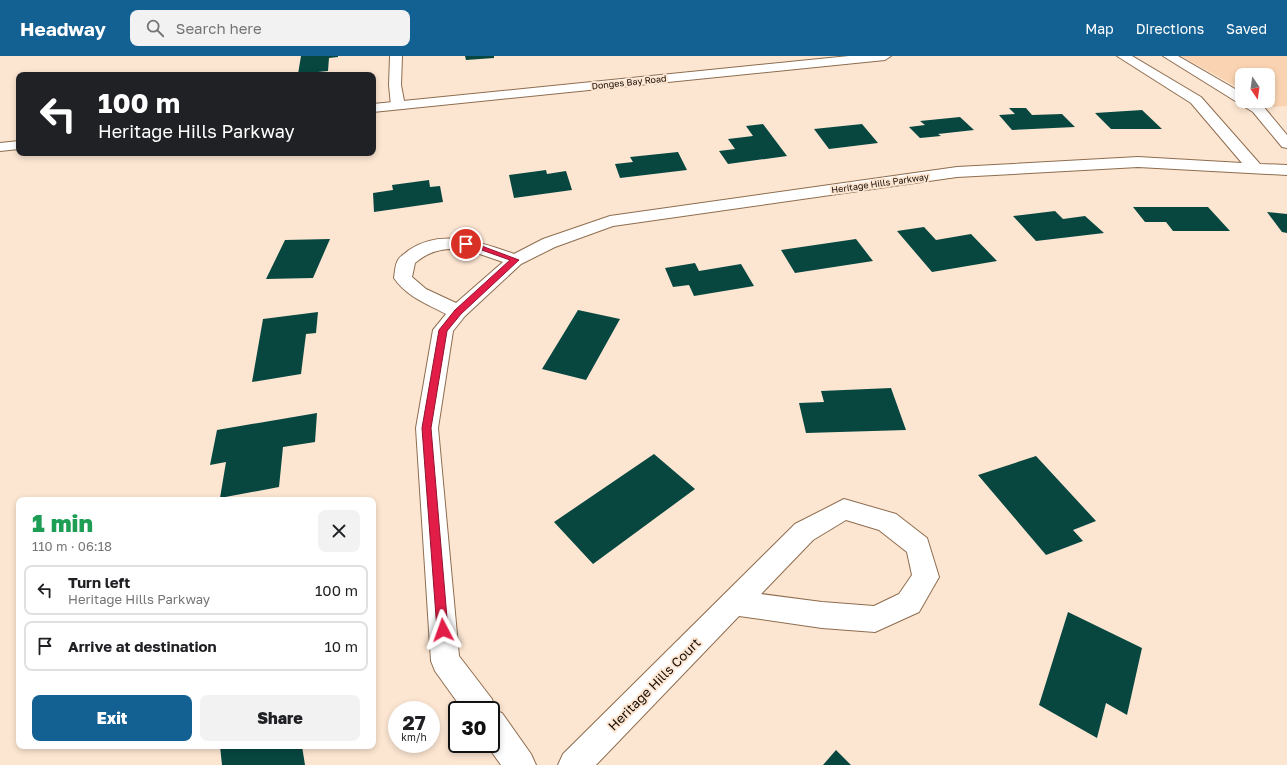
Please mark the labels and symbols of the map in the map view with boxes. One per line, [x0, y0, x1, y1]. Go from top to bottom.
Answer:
north arrow [1235, 68, 1275, 108]
street label: Donges Bay Road [591, 73, 667, 91]
street label: Heritage Hills Parkway [831, 171, 929, 195]
pin [449, 227, 483, 261]
position arrow [422, 609, 464, 651]
street label: Heritage Hills Court [604, 634, 704, 734]
speed limit sign: 30 [448, 701, 500, 753]

